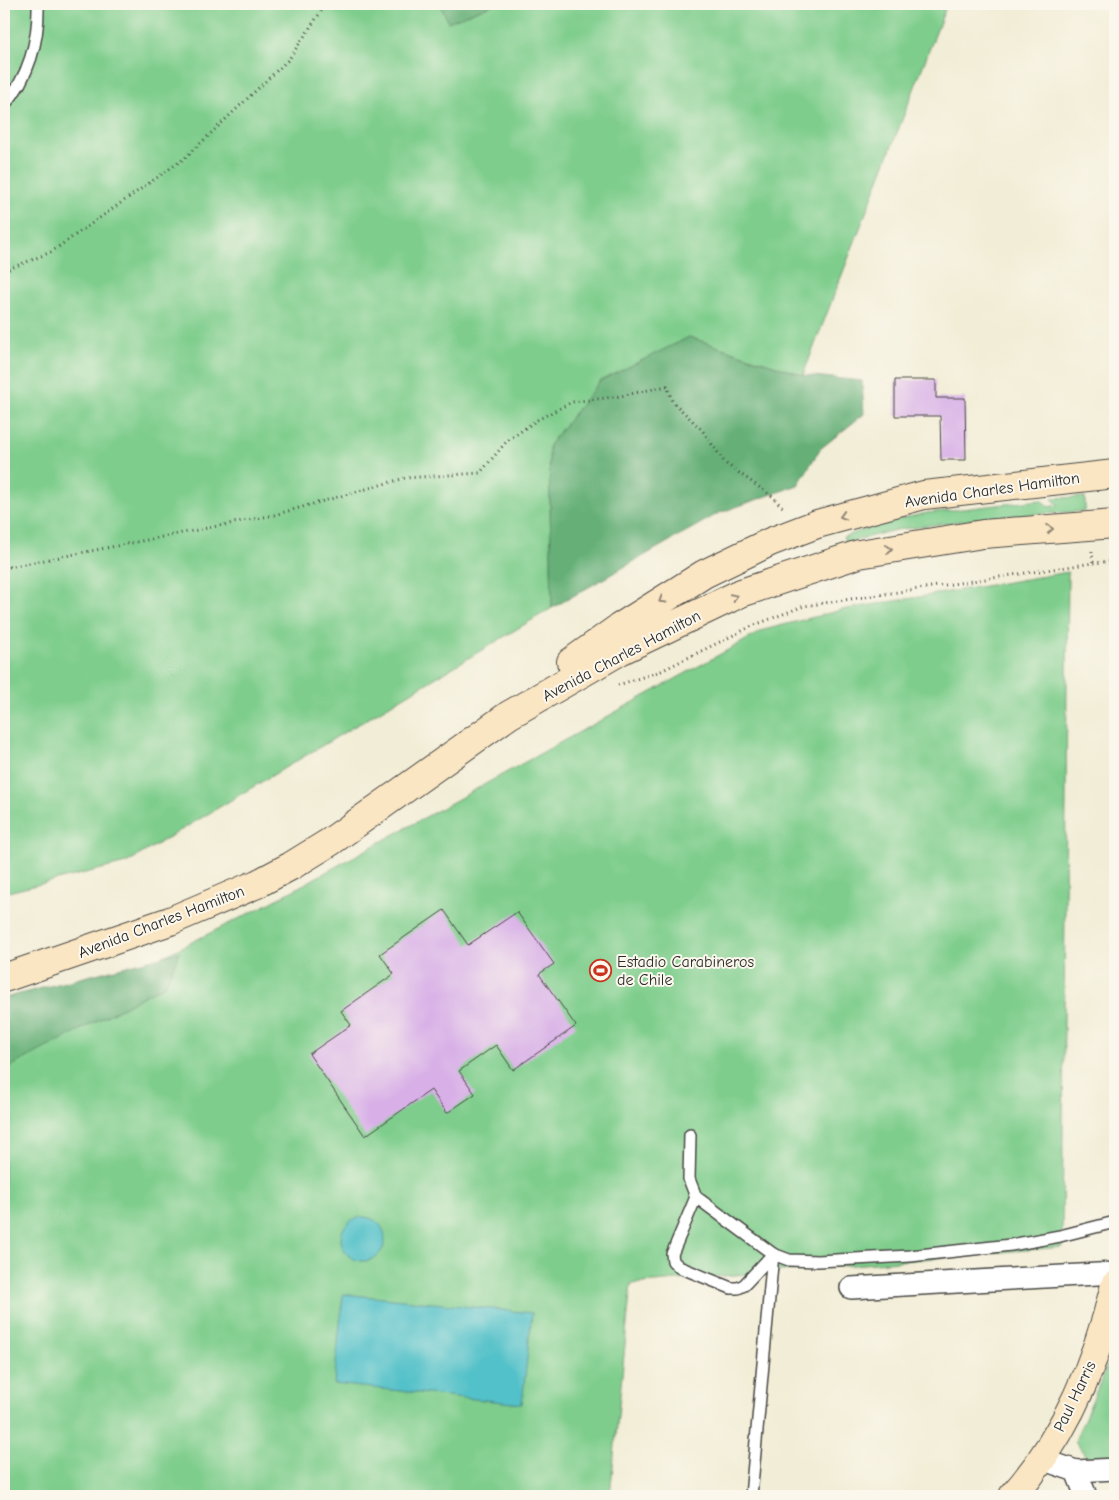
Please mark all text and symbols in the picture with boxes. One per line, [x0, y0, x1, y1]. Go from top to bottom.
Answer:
street label: Avenida Charles Hamilton [904, 469, 1081, 511]
one-way arrow [839, 511, 848, 521]
one-way arrow [1046, 523, 1054, 534]
one-way arrow [884, 544, 893, 554]
one-way arrow [729, 592, 738, 603]
one-way arrow [659, 594, 668, 603]
street label: Avenida Charles Hamilton [539, 607, 704, 705]
street label: Avenida Charles Hamilton [76, 882, 247, 962]
place label: Estadio Carabineros de Chile [617, 953, 754, 989]
sports icon: Estadio Carabineros de Chile [589, 958, 613, 982]
street label: Paul Harris [1050, 1358, 1100, 1435]

